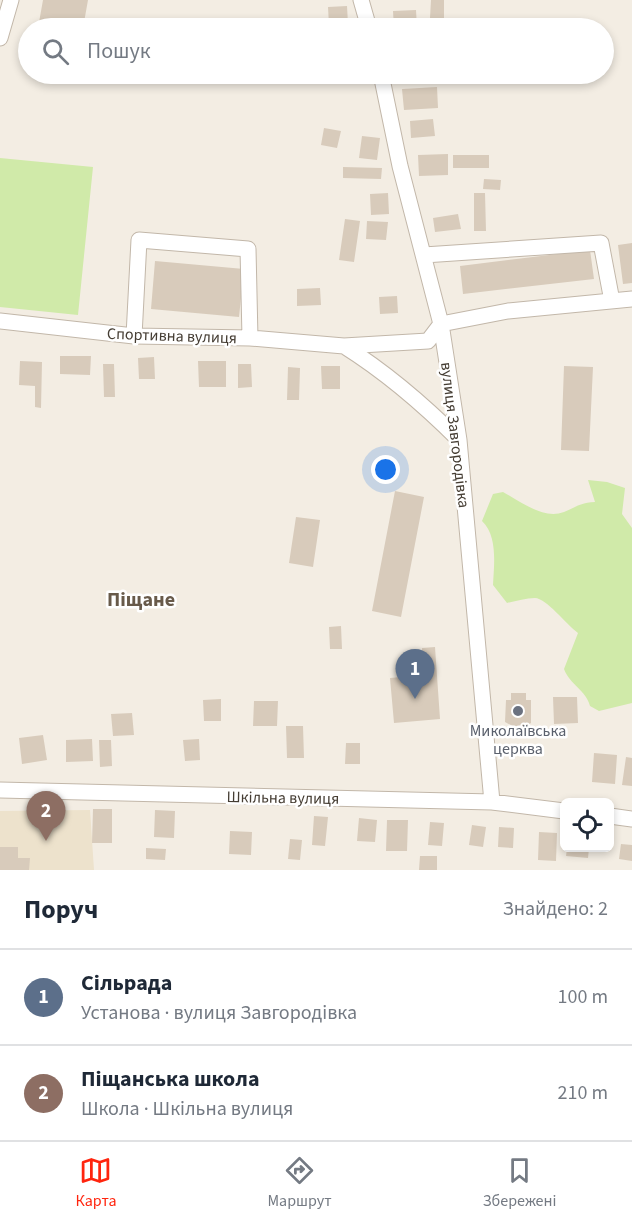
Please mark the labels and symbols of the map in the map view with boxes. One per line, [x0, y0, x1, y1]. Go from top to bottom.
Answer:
street label: Спортивна вулиця [107, 323, 237, 349]
street label: вулиця Завгородівка [435, 361, 475, 509]
your location [371, 455, 400, 484]
district label: Піщане [107, 586, 175, 614]
pin: 1 [396, 650, 434, 699]
marker: Миколаївська церква [511, 704, 525, 718]
place label: Миколаївська церква [470, 720, 566, 760]
street label: Шкільна вулиця [226, 786, 339, 810]
pin: 2 [26, 792, 66, 841]

